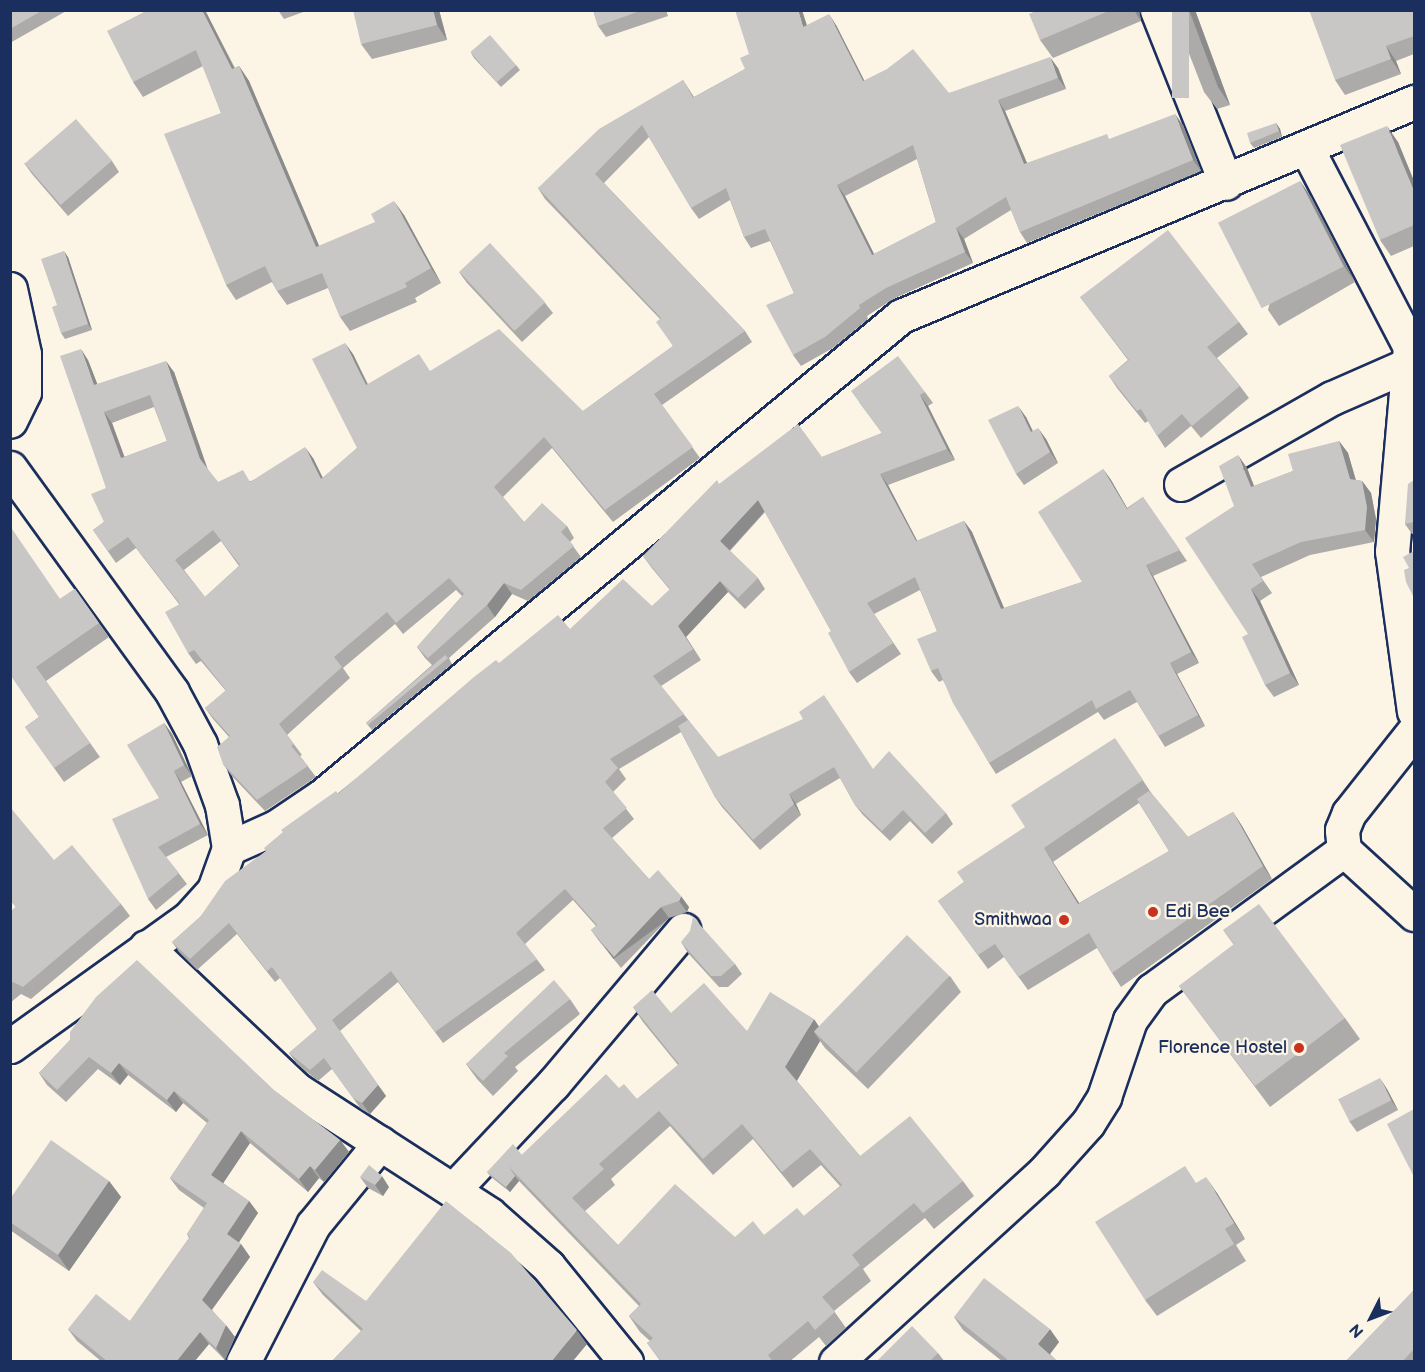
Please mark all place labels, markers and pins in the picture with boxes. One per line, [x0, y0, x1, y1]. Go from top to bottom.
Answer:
place label: Edi Bee [1165, 901, 1230, 923]
marker: Edi Bee [1146, 905, 1160, 919]
place label: Smithwaa [974, 909, 1052, 931]
marker: Smithwaa [1057, 913, 1071, 927]
place label: Florence Hostel [1158, 1037, 1287, 1059]
marker: Florence Hostel [1292, 1041, 1306, 1055]

